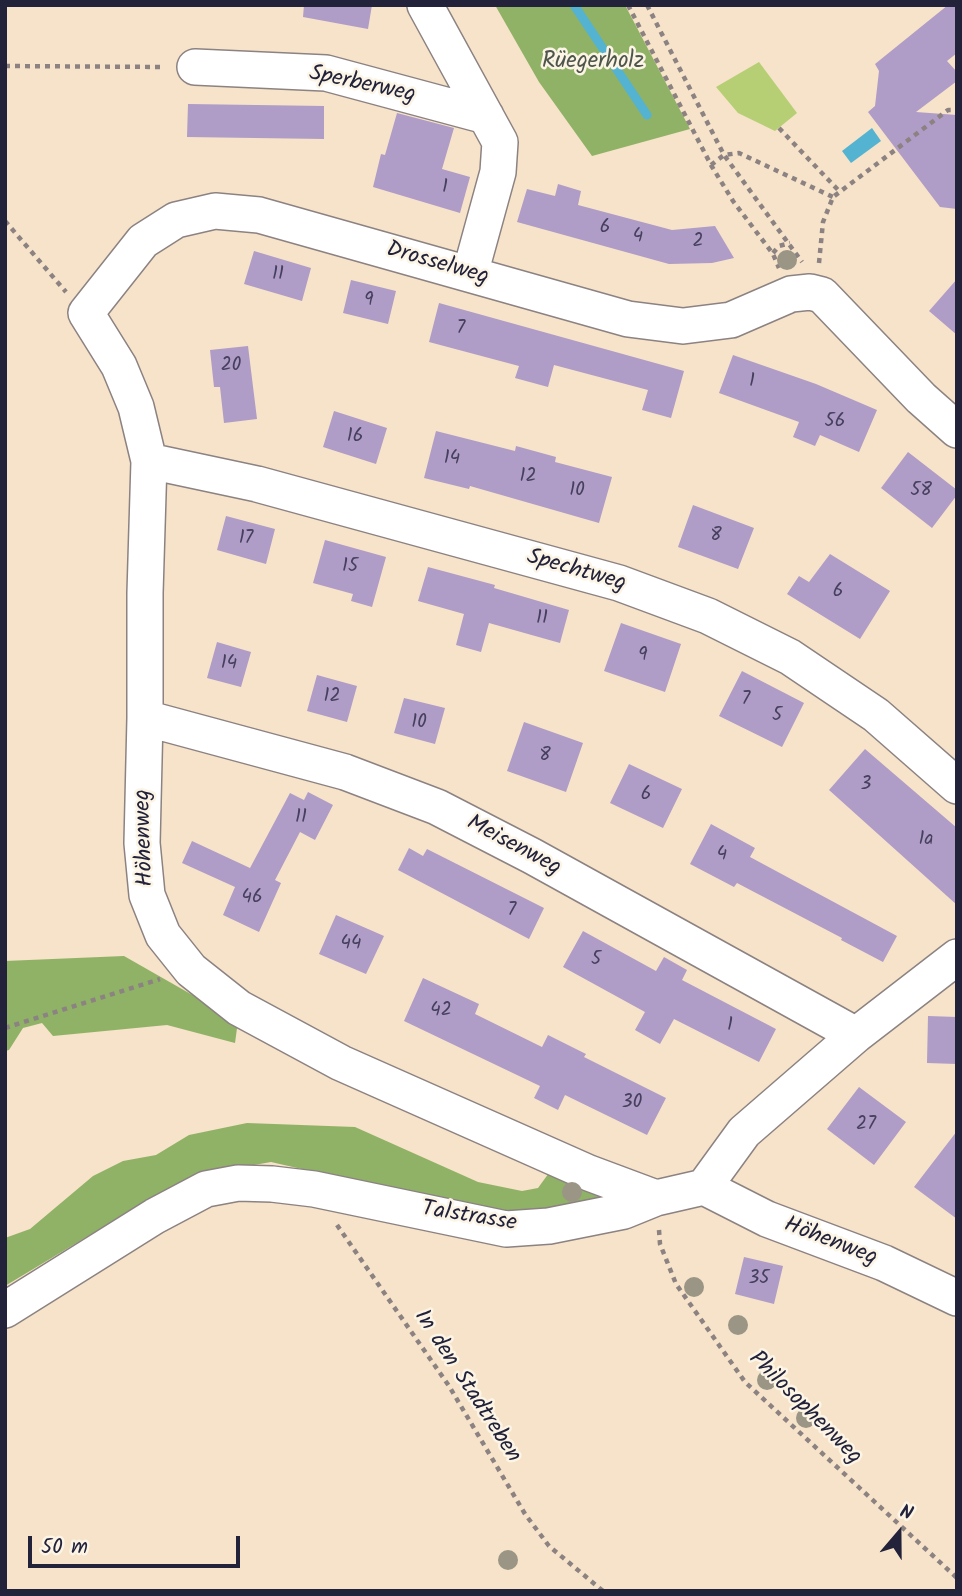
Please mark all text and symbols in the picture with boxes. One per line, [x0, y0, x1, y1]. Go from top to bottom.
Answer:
park label: Rüegerholz [542, 49, 644, 77]
street label: Sperberweg [306, 61, 418, 111]
house number: 1 [442, 178, 448, 200]
house number: 6 [600, 218, 610, 240]
house number: 4 [633, 227, 643, 249]
house number: 2 [692, 232, 704, 254]
street label: Drosselweg [383, 237, 491, 293]
house number: 11 [272, 265, 284, 287]
house number: 9 [364, 291, 374, 313]
house number: 7 [457, 319, 465, 341]
house number: 20 [221, 356, 241, 378]
house number: 1 [749, 372, 755, 394]
house number: 56 [825, 412, 845, 434]
house number: 16 [347, 427, 363, 449]
house number: 14 [444, 449, 460, 471]
house number: 12 [519, 467, 537, 489]
house number: 10 [569, 481, 585, 503]
house number: 58 [910, 481, 932, 503]
house number: 8 [710, 526, 722, 548]
house number: 17 [239, 529, 253, 551]
street label: Spechtweg [523, 545, 629, 599]
house number: 15 [342, 557, 358, 579]
house number: 6 [833, 582, 843, 604]
house number: 11 [536, 609, 548, 631]
house number: 9 [638, 646, 648, 668]
house number: 14 [221, 654, 237, 676]
house number: 12 [323, 687, 341, 709]
house number: 7 [742, 690, 750, 712]
house number: 5 [772, 706, 782, 728]
house number: 10 [411, 713, 427, 735]
house number: 8 [539, 746, 551, 768]
house number: 3 [861, 775, 871, 797]
house number: 6 [641, 785, 651, 807]
street label: Höhenweg [131, 789, 161, 887]
house number: 11 [295, 808, 307, 830]
street label: Meisenweg [461, 811, 565, 883]
house number: 1a [919, 830, 933, 852]
house number: 4 [717, 845, 727, 867]
house number: 46 [241, 888, 263, 910]
house number: 7 [508, 901, 516, 923]
house number: 44 [341, 934, 361, 956]
house number: 5 [591, 950, 601, 972]
house number: 42 [430, 1001, 452, 1023]
house number: 1 [727, 1016, 733, 1038]
house number: 30 [622, 1093, 642, 1115]
house number: 27 [856, 1115, 876, 1137]
street label: Talstrasse [420, 1197, 518, 1239]
street label: Höhenweg [780, 1213, 880, 1273]
house number: 35 [748, 1269, 770, 1291]
street label: In den Stadtreben [406, 1305, 526, 1469]
street label: Philosophenweg [741, 1346, 867, 1472]
text: N [895, 1497, 917, 1529]
north arrow [864, 1498, 934, 1568]
scale bar [32, 1522, 243, 1566]
text: 50 m [41, 1531, 88, 1564]

